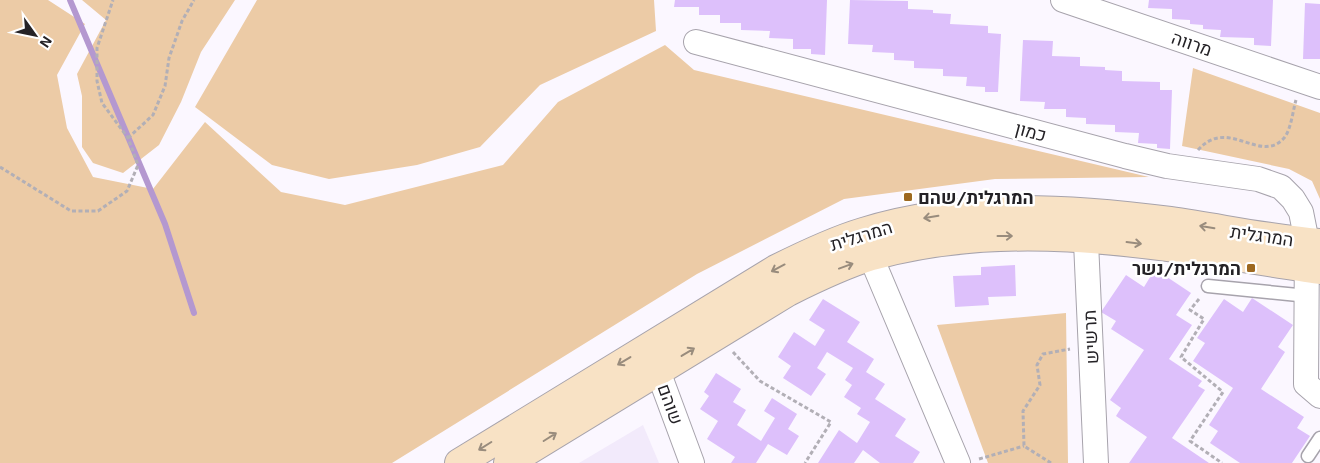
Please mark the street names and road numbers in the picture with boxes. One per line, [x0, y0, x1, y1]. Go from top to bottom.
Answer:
street label: מרווה [1169, 26, 1215, 60]
street label: כמון [1013, 116, 1049, 146]
street label: המרגלית [827, 215, 895, 255]
street label: המרגלית [1229, 220, 1295, 250]
street label: תרשיש [1078, 309, 1102, 365]
street label: שוהם [654, 381, 688, 427]

